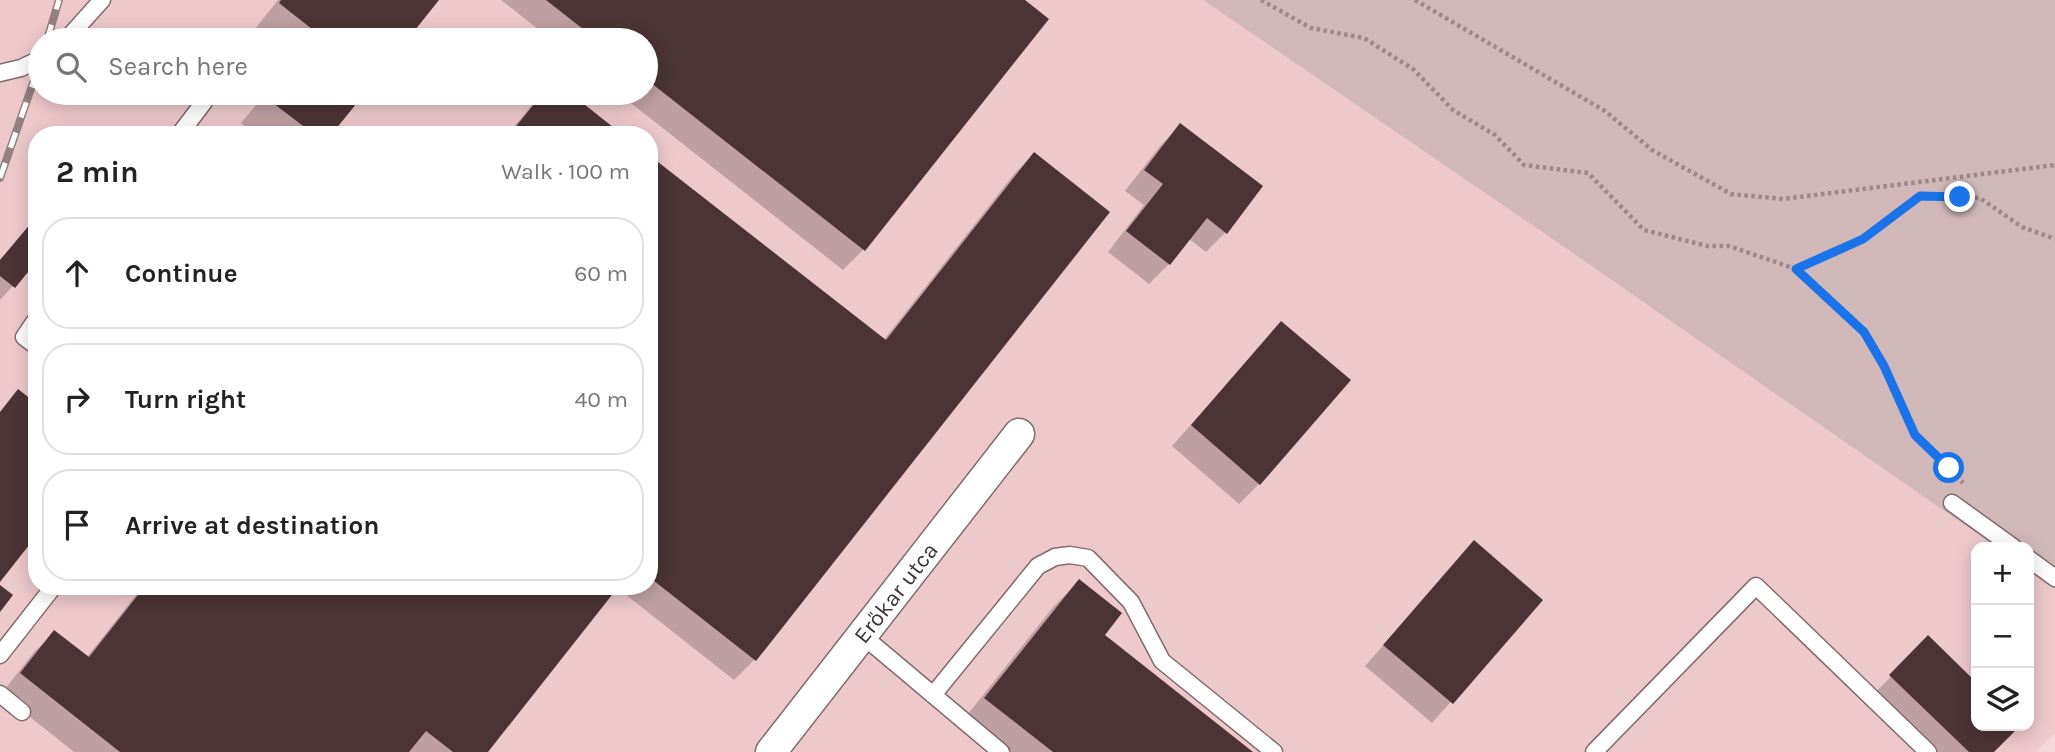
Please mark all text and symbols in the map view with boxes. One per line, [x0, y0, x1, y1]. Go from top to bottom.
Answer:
search box [28, 28, 658, 105]
icon: search [52, 48, 90, 86]
text: Search here [108, 51, 248, 82]
text: 2 min [56, 154, 139, 190]
text: Walk · 100 m [501, 158, 630, 185]
route end [1944, 181, 1975, 212]
icon: ahead [58, 254, 96, 292]
text: Continue [125, 258, 237, 289]
text: 60 m [574, 260, 628, 287]
icon: right [58, 380, 96, 418]
text: Turn right [125, 384, 246, 415]
text: 40 m [575, 386, 628, 413]
route start [1933, 452, 1964, 483]
icon: arrive [58, 506, 96, 544]
text: Arrive at destination [125, 510, 379, 541]
street label: Erőkar utca [848, 537, 944, 649]
map controls [1971, 542, 2034, 731]
button: + [1971, 542, 2034, 605]
button: − [1971, 605, 2034, 668]
button: layers [1971, 668, 2034, 731]

